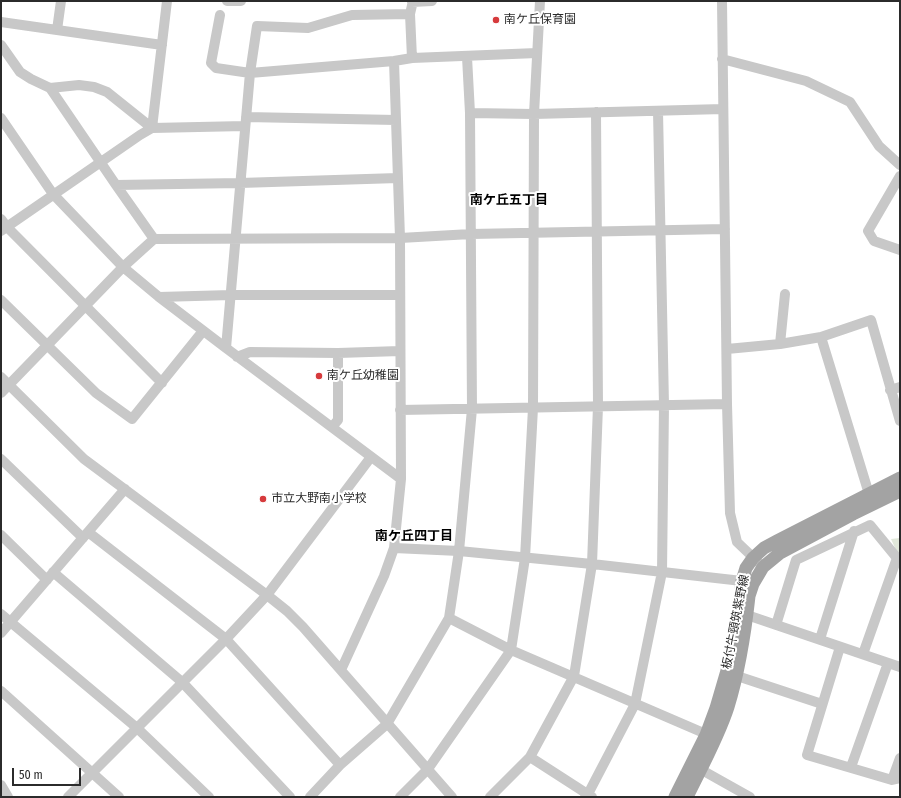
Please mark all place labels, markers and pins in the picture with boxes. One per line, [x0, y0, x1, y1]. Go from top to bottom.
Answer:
place label: 南ケ丘保育園 [504, 13, 576, 27]
marker: 南ケ丘保育園 [491, 15, 501, 25]
place label: 南ケ丘幼稚園 [327, 369, 399, 383]
marker: 南ケ丘幼稚園 [314, 371, 324, 381]
place label: 市立大野南小学校 [271, 492, 367, 506]
marker: 市立大野南小学校 [258, 494, 268, 504]

